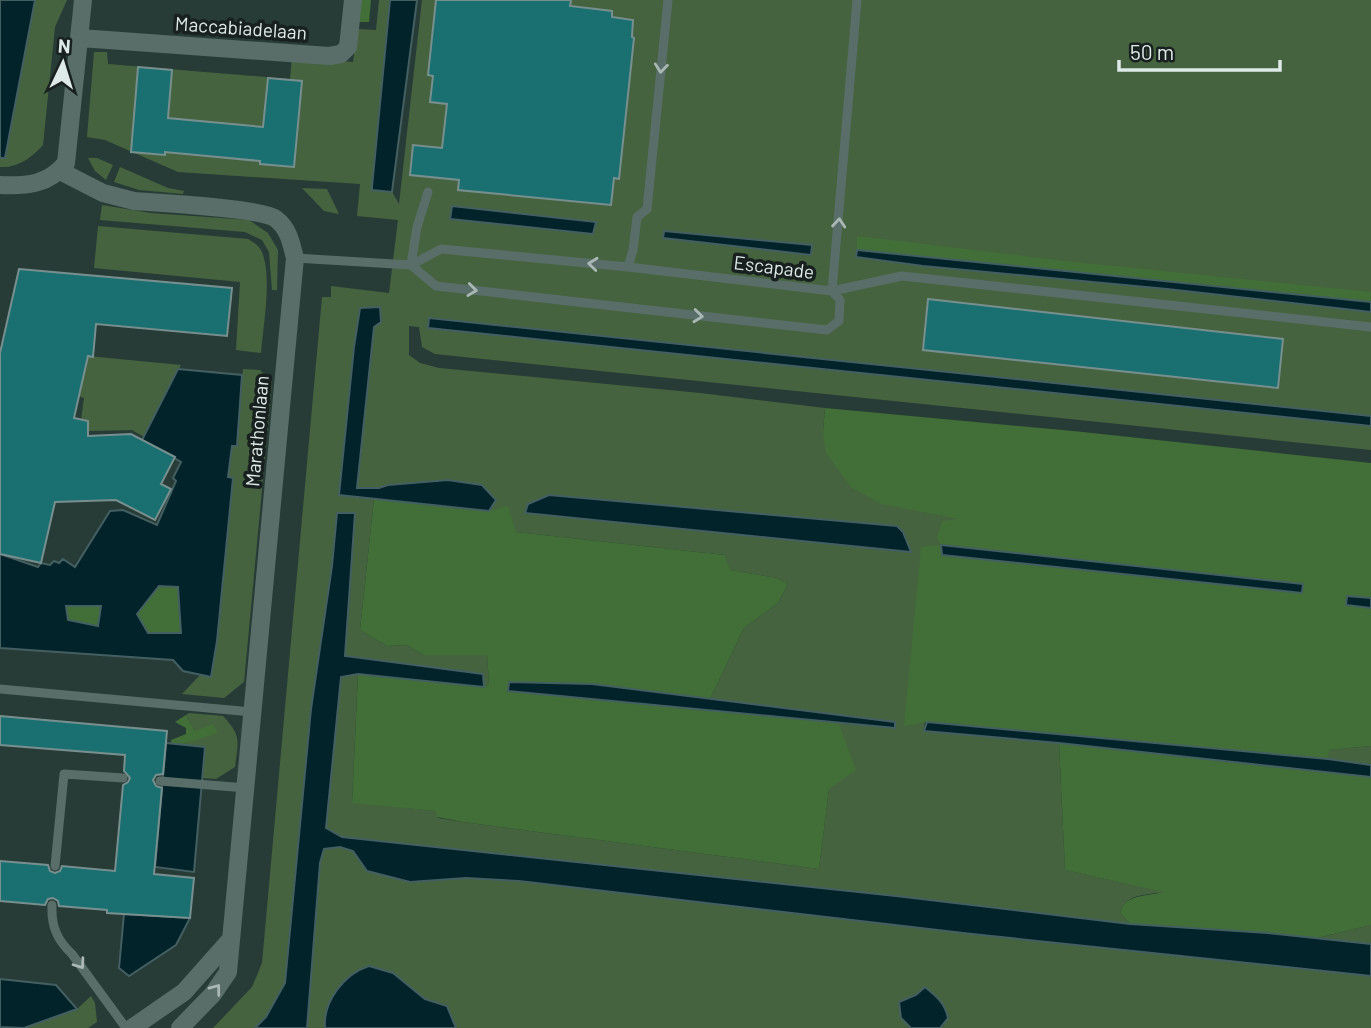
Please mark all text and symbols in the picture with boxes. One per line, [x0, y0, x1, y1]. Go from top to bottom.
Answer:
street label: Maccabiadelaan [174, 11, 308, 44]
north arrow [28, 28, 98, 98]
scale bar [1119, 28, 1280, 72]
text: N [57, 34, 71, 57]
text: 50 m [1130, 39, 1174, 64]
one-way arrow [654, 63, 669, 74]
one-way arrow [831, 217, 846, 229]
street label: Escapade [733, 250, 816, 283]
one-way arrow [588, 257, 599, 272]
one-way arrow [466, 283, 478, 298]
one-way arrow [693, 308, 704, 323]
street label: Marathonlaan [240, 374, 273, 487]
one-way arrow [71, 957, 84, 969]
one-way arrow [208, 984, 221, 997]

